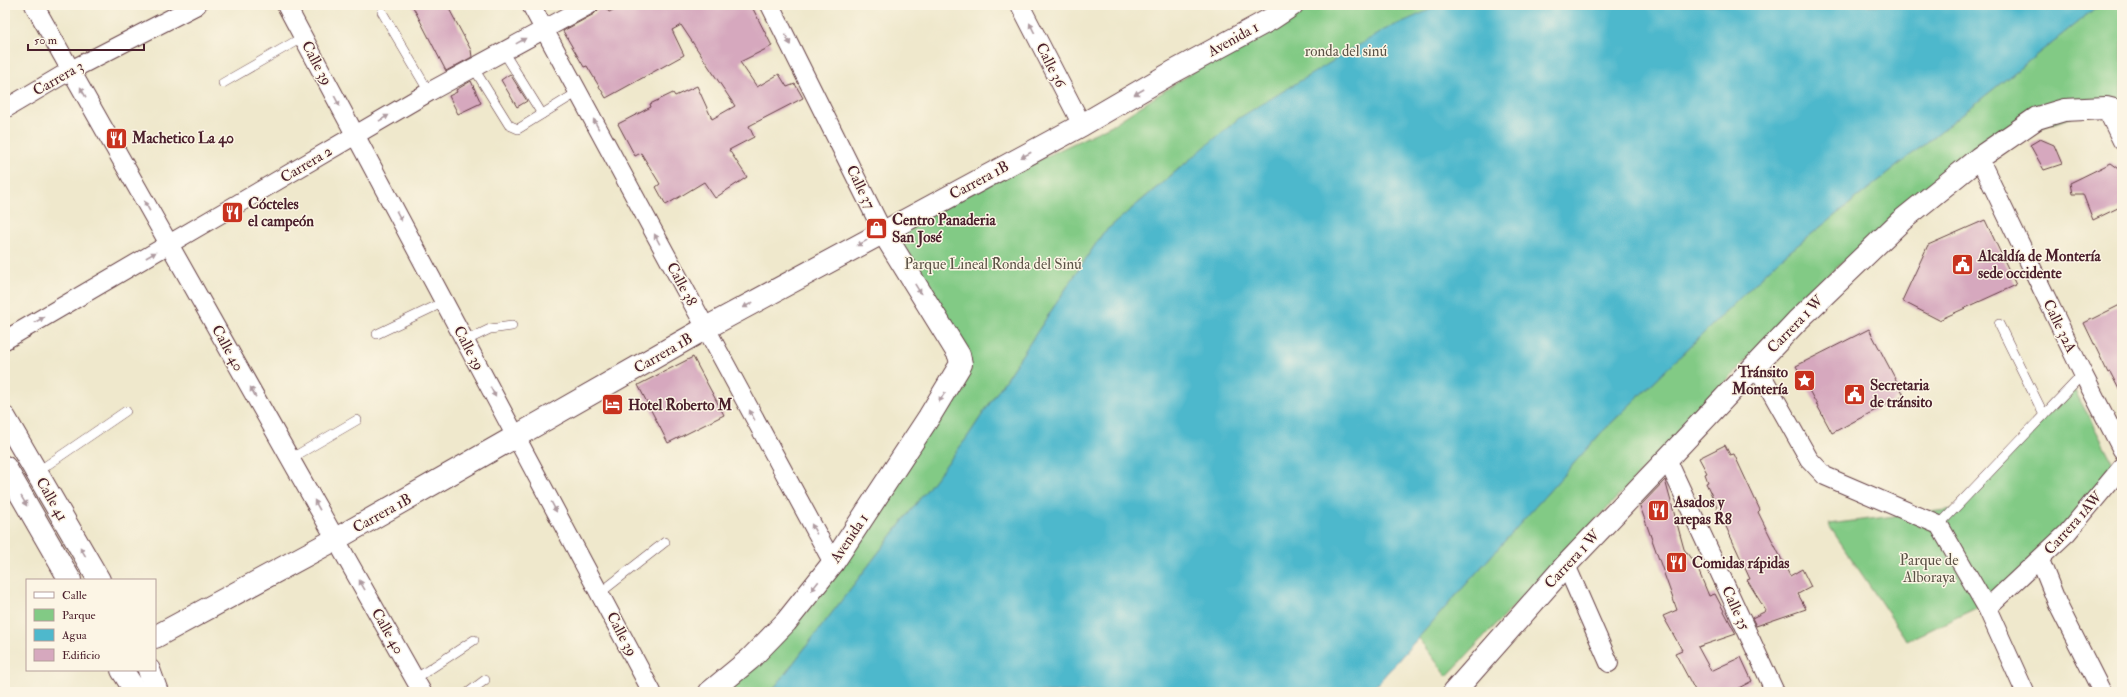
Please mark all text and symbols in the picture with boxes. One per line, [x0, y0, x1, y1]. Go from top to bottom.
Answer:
street label: Avenida 1 [1203, 18, 1262, 62]
one-way arrow [1029, 23, 1035, 34]
scale bar [28, 26, 144, 52]
text: 50 m [34, 33, 58, 48]
one-way arrow [784, 34, 791, 46]
one-way arrow [516, 37, 527, 44]
street label: Calle 39 [297, 38, 336, 89]
street label: Calle 36 [1031, 40, 1070, 92]
park label: ronda del sinú [1305, 42, 1387, 61]
street label: Carrera 3 [30, 56, 87, 100]
one-way arrow [80, 87, 87, 98]
one-way arrow [1134, 88, 1145, 95]
one-way arrow [334, 95, 341, 107]
one-way arrow [378, 115, 390, 122]
one-way arrow [592, 118, 599, 130]
restaurant icon: Machetico La 40 [104, 125, 130, 151]
place label: Machetico La 40 [131, 129, 234, 148]
street label: Carrera 2 [277, 141, 336, 187]
one-way arrow [1020, 152, 1032, 158]
street label: Carrera 1B [946, 157, 1012, 204]
street label: Calle 37 [842, 162, 879, 213]
place label: Cócteles el campeón [248, 195, 314, 232]
one-way arrow [144, 200, 151, 211]
restaurant icon: Cócteles el campeón [219, 200, 245, 226]
one-way arrow [395, 210, 402, 222]
place label: Centro Panaderia San José [892, 211, 996, 248]
shop icon: Centro Panaderia San José [864, 216, 890, 242]
one-way arrow [654, 233, 661, 244]
one-way arrow [856, 240, 868, 246]
place label: Alcaldía de Montería sede occidente [1977, 247, 2102, 283]
one-way arrow [145, 252, 157, 259]
public building icon: Alcaldía de Montería sede occidente [1950, 252, 1976, 278]
park label: Parque Lineal Ronda del Sinú [904, 255, 1082, 274]
street label: Calle 38 [662, 259, 701, 309]
one-way arrow [914, 284, 922, 294]
street label: Carrera 1 W [1763, 291, 1828, 357]
street label: Calle 32A [2039, 296, 2081, 356]
one-way arrow [742, 302, 754, 309]
one-way arrow [33, 317, 45, 324]
street label: Calle 40 [207, 322, 248, 375]
street label: Calle 39 [449, 323, 488, 374]
street label: Carrera 1B [631, 329, 696, 378]
place label: Tránsito Montería [1731, 363, 1789, 399]
place icon: Tránsito Montería [1791, 368, 1817, 394]
place label: Secretaria de tránsito [1870, 376, 1933, 412]
public building icon: Secretaria de tránsito [1842, 381, 1868, 407]
one-way arrow [249, 386, 256, 398]
one-way arrow [490, 386, 496, 398]
hotel icon: Hotel Roberto M [600, 392, 626, 418]
one-way arrow [938, 392, 946, 402]
place label: Hotel Roberto M [628, 396, 733, 415]
one-way arrow [749, 409, 756, 420]
street label: Calle 41 [31, 474, 72, 525]
street label: Carrera 1AW [2040, 487, 2107, 559]
street label: Carrera 1B [349, 489, 415, 537]
place label: Asados y arepas R8 [1673, 493, 1732, 530]
one-way arrow [21, 495, 28, 507]
restaurant icon: Asados y arepas R8 [1645, 498, 1671, 524]
one-way arrow [313, 499, 320, 511]
one-way arrow [551, 501, 557, 513]
street label: Avenida 1 [825, 510, 873, 567]
one-way arrow [811, 523, 818, 535]
street label: Carrera 1 W [1540, 526, 1605, 593]
one-way arrow [79, 546, 86, 558]
restaurant icon: Comidas rápidas [1664, 550, 1690, 576]
park label: Parque de Alboraya [1900, 551, 1958, 587]
place label: Comidas rápidas [1692, 554, 1790, 574]
legend [26, 579, 156, 671]
one-way arrow [358, 579, 365, 591]
one-way arrow [810, 581, 819, 592]
street label: Calle 35 [1717, 583, 1754, 634]
text: Calle [62, 588, 87, 603]
street label: Calle 40 [367, 605, 408, 658]
text: Parque [62, 608, 96, 623]
street label: Calle 39 [602, 609, 641, 660]
text: Agua [61, 628, 88, 643]
text: Edificio [62, 648, 100, 663]

